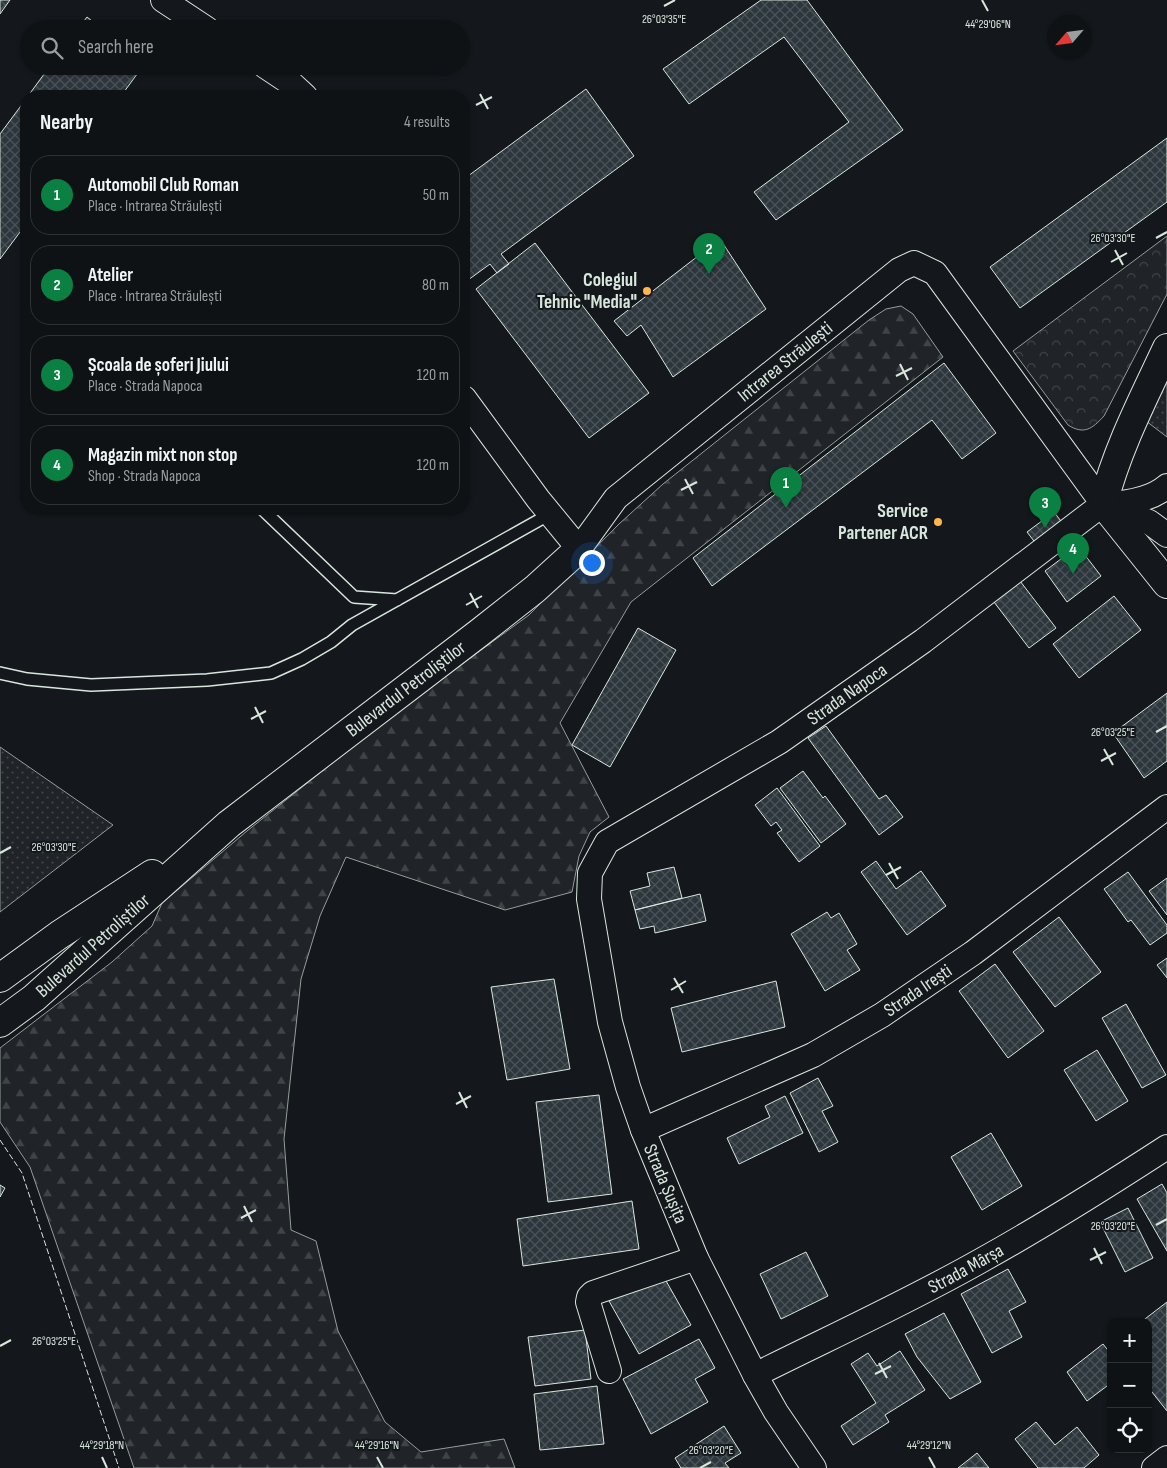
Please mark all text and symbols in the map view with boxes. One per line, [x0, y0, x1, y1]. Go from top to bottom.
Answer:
text: 26°03'35"E [642, 12, 686, 27]
north arrow [1047, 15, 1092, 60]
text: 44°29'06"N [965, 17, 1011, 32]
search box [20, 20, 470, 75]
icon: search [38, 34, 66, 62]
text: Search here [78, 36, 154, 59]
text: Nearby [40, 110, 93, 135]
text: 4 results [404, 113, 450, 132]
text: Automobil Club Roman [88, 174, 239, 197]
text: 1 [54, 186, 60, 205]
text: 50 m [423, 186, 449, 205]
text: Place · Intrarea Străulești [88, 197, 222, 216]
text: 26°03'30"E [1091, 231, 1135, 246]
pin: 2 [693, 233, 725, 274]
text: Atelier [88, 264, 133, 287]
place label: Colegiul Tehnic "Media" [537, 269, 637, 314]
text: 2 [53, 276, 61, 295]
text: 80 m [422, 276, 449, 295]
marker: Colegiul Tehnic "Media" [641, 285, 653, 297]
text: Place · Intrarea Străulești [88, 287, 222, 306]
street label: Intrarea Străulești [733, 317, 837, 407]
text: Școala de șoferi Jiului [88, 354, 229, 377]
text: 3 [53, 366, 61, 385]
text: 120 m [417, 366, 449, 385]
text: Place · Strada Napoca [88, 377, 202, 396]
text: Magazin mixt non stop [88, 444, 238, 467]
text: 4 [53, 456, 61, 475]
text: 120 m [417, 456, 449, 475]
text: Shop · Strada Napoca [88, 467, 201, 486]
pin: 1 [770, 467, 802, 508]
pin: 3 [1029, 487, 1061, 528]
place label: Service Partener ACR [838, 500, 928, 545]
marker: Service Partener ACR [932, 516, 944, 528]
pin: 4 [1057, 533, 1089, 574]
your location [579, 550, 605, 576]
street label: Bulevardul Petroliștilor [341, 636, 471, 742]
street label: Strada Napoca [803, 658, 891, 730]
text: 26°03'25"E [1091, 725, 1135, 740]
text: 26°03'30"E [32, 840, 76, 855]
street label: Bulevardul Petroliștilor [31, 888, 155, 1002]
street label: Strada Irești [879, 959, 956, 1022]
street label: Strada Șușița [638, 1141, 692, 1227]
text: 26°03'20"E [1091, 1219, 1135, 1234]
street label: Strada Mârșa [924, 1239, 1008, 1299]
map controls [1107, 1318, 1152, 1453]
button: + [1107, 1318, 1152, 1363]
text: 26°03'25"E [32, 1334, 76, 1349]
button: − [1107, 1363, 1152, 1408]
button: locate [1107, 1408, 1152, 1453]
text: 44°29'18"N [80, 1438, 124, 1453]
text: 44°29'16"N [355, 1438, 399, 1453]
text: 44°29'12"N [907, 1438, 951, 1453]
text: 26°03'20"E [689, 1443, 733, 1458]

